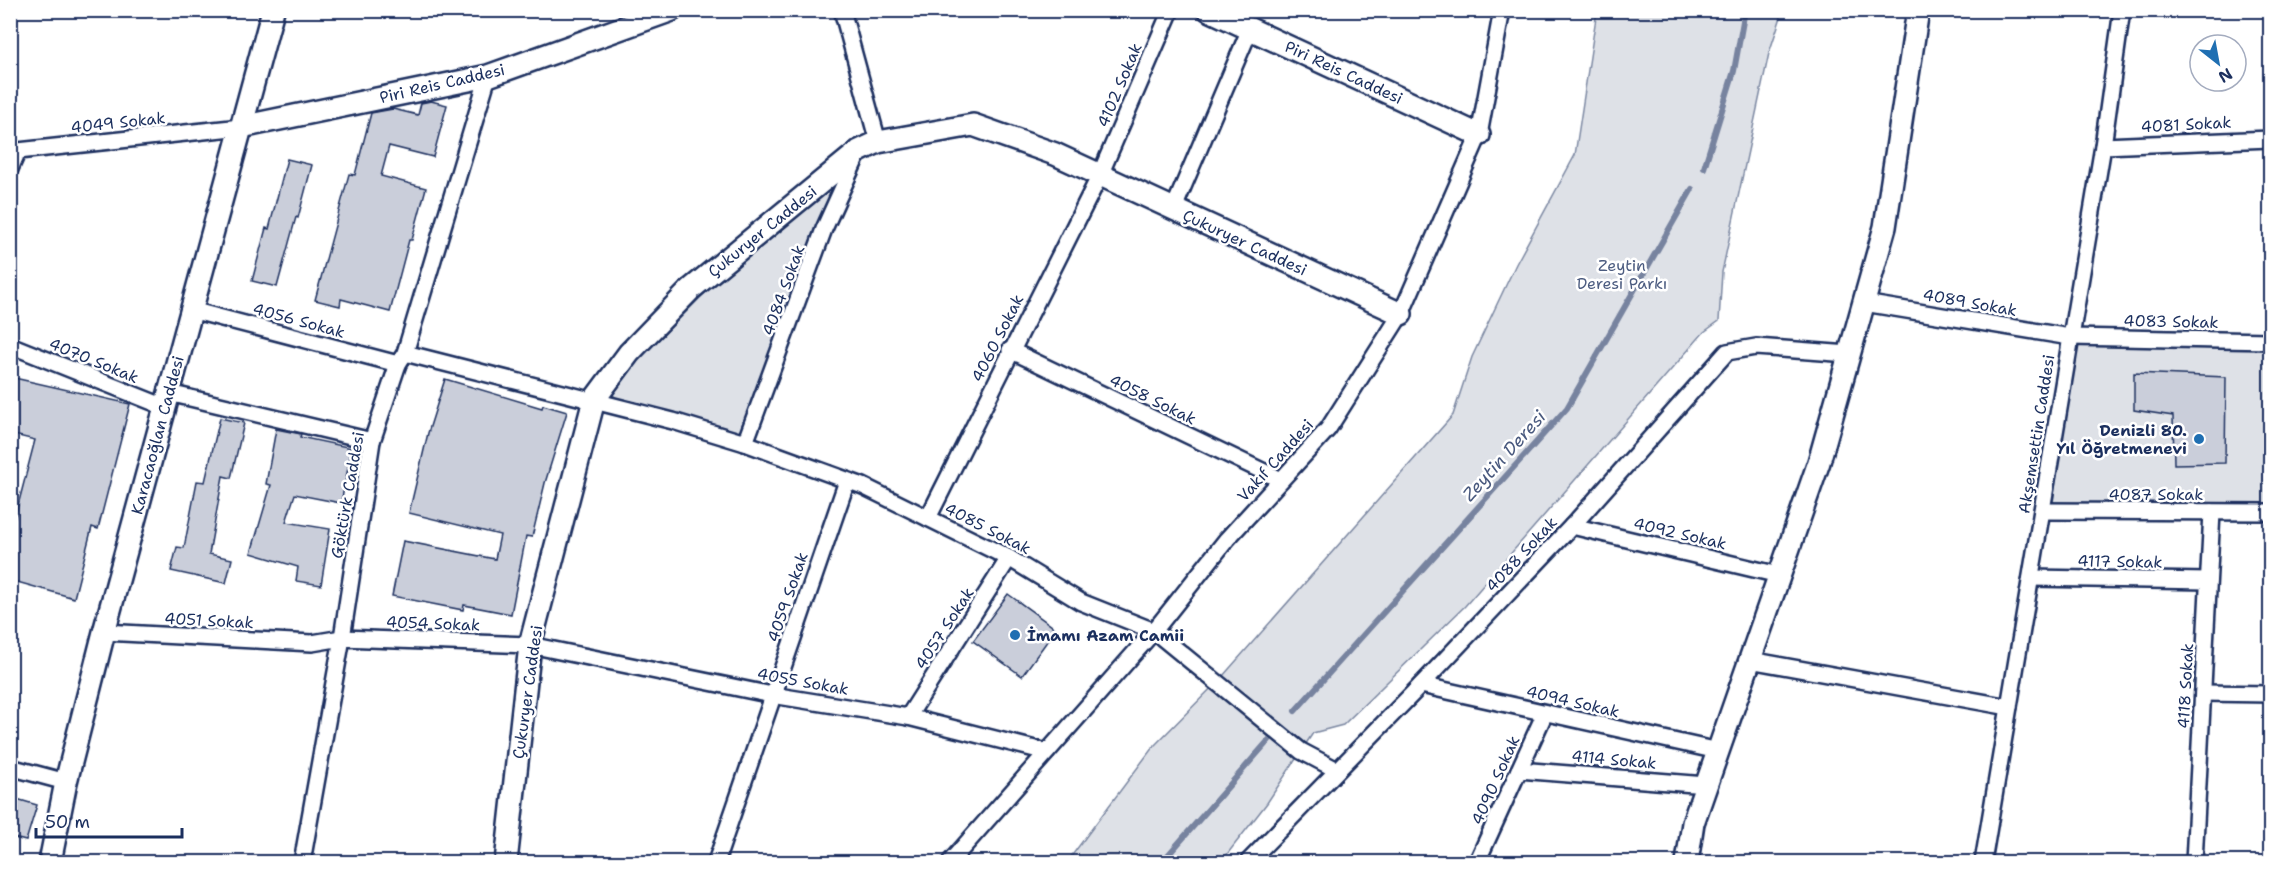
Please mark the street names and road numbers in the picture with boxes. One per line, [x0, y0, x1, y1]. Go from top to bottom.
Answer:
street label: Piri Reis Caddesi [1281, 36, 1406, 109]
street label: 4102 Sokak [1092, 40, 1147, 131]
street label: Piri Reis Caddesi [377, 59, 507, 108]
street label: 4049 Sokak [70, 107, 166, 138]
street label: 4081 Sokak [2140, 112, 2232, 137]
street label: Çukuryer Caddesi [703, 181, 821, 282]
street label: Çukuryer Caddesi [1179, 204, 1310, 280]
street label: 4084 Sokak [757, 242, 810, 339]
street label: 4089 Sokak [1921, 284, 2019, 321]
street label: 4060 Sokak [966, 291, 1028, 386]
street label: 4056 Sokak [251, 298, 347, 343]
street label: 4083 Sokak [2123, 310, 2219, 333]
street label: 4070 Sokak [46, 333, 142, 388]
street label: Karacaoğlan Caddesi [126, 353, 189, 517]
street label: Akşemsettin Caddesi [2014, 353, 2059, 515]
street label: 4058 Sokak [1106, 369, 1200, 430]
street label: Vakıf Caddesi [1233, 415, 1318, 506]
street label: Göktürk Caddesi [326, 430, 369, 560]
street label: 4087 Sokak [2108, 484, 2204, 505]
street label: 4085 Sokak [941, 498, 1035, 559]
street label: 4088 Sokak [1481, 512, 1562, 596]
street label: 4092 Sokak [1631, 513, 1729, 554]
street label: 4059 Sokak [762, 549, 813, 645]
street label: 4117 Sokak [2077, 550, 2163, 573]
street label: 4057 Sokak [910, 583, 979, 673]
street label: 4051 Sokak [164, 608, 254, 633]
street label: 4054 Sokak [386, 611, 480, 636]
street label: Çukuryer Caddesi [508, 624, 547, 760]
street label: 4118 Sokak [2173, 643, 2198, 729]
street label: 4055 Sokak [755, 663, 850, 700]
street label: 4094 Sokak [1524, 681, 1622, 722]
street label: 4090 Sokak [1466, 732, 1524, 828]
street label: 4114 Sokak [1571, 745, 1657, 774]

